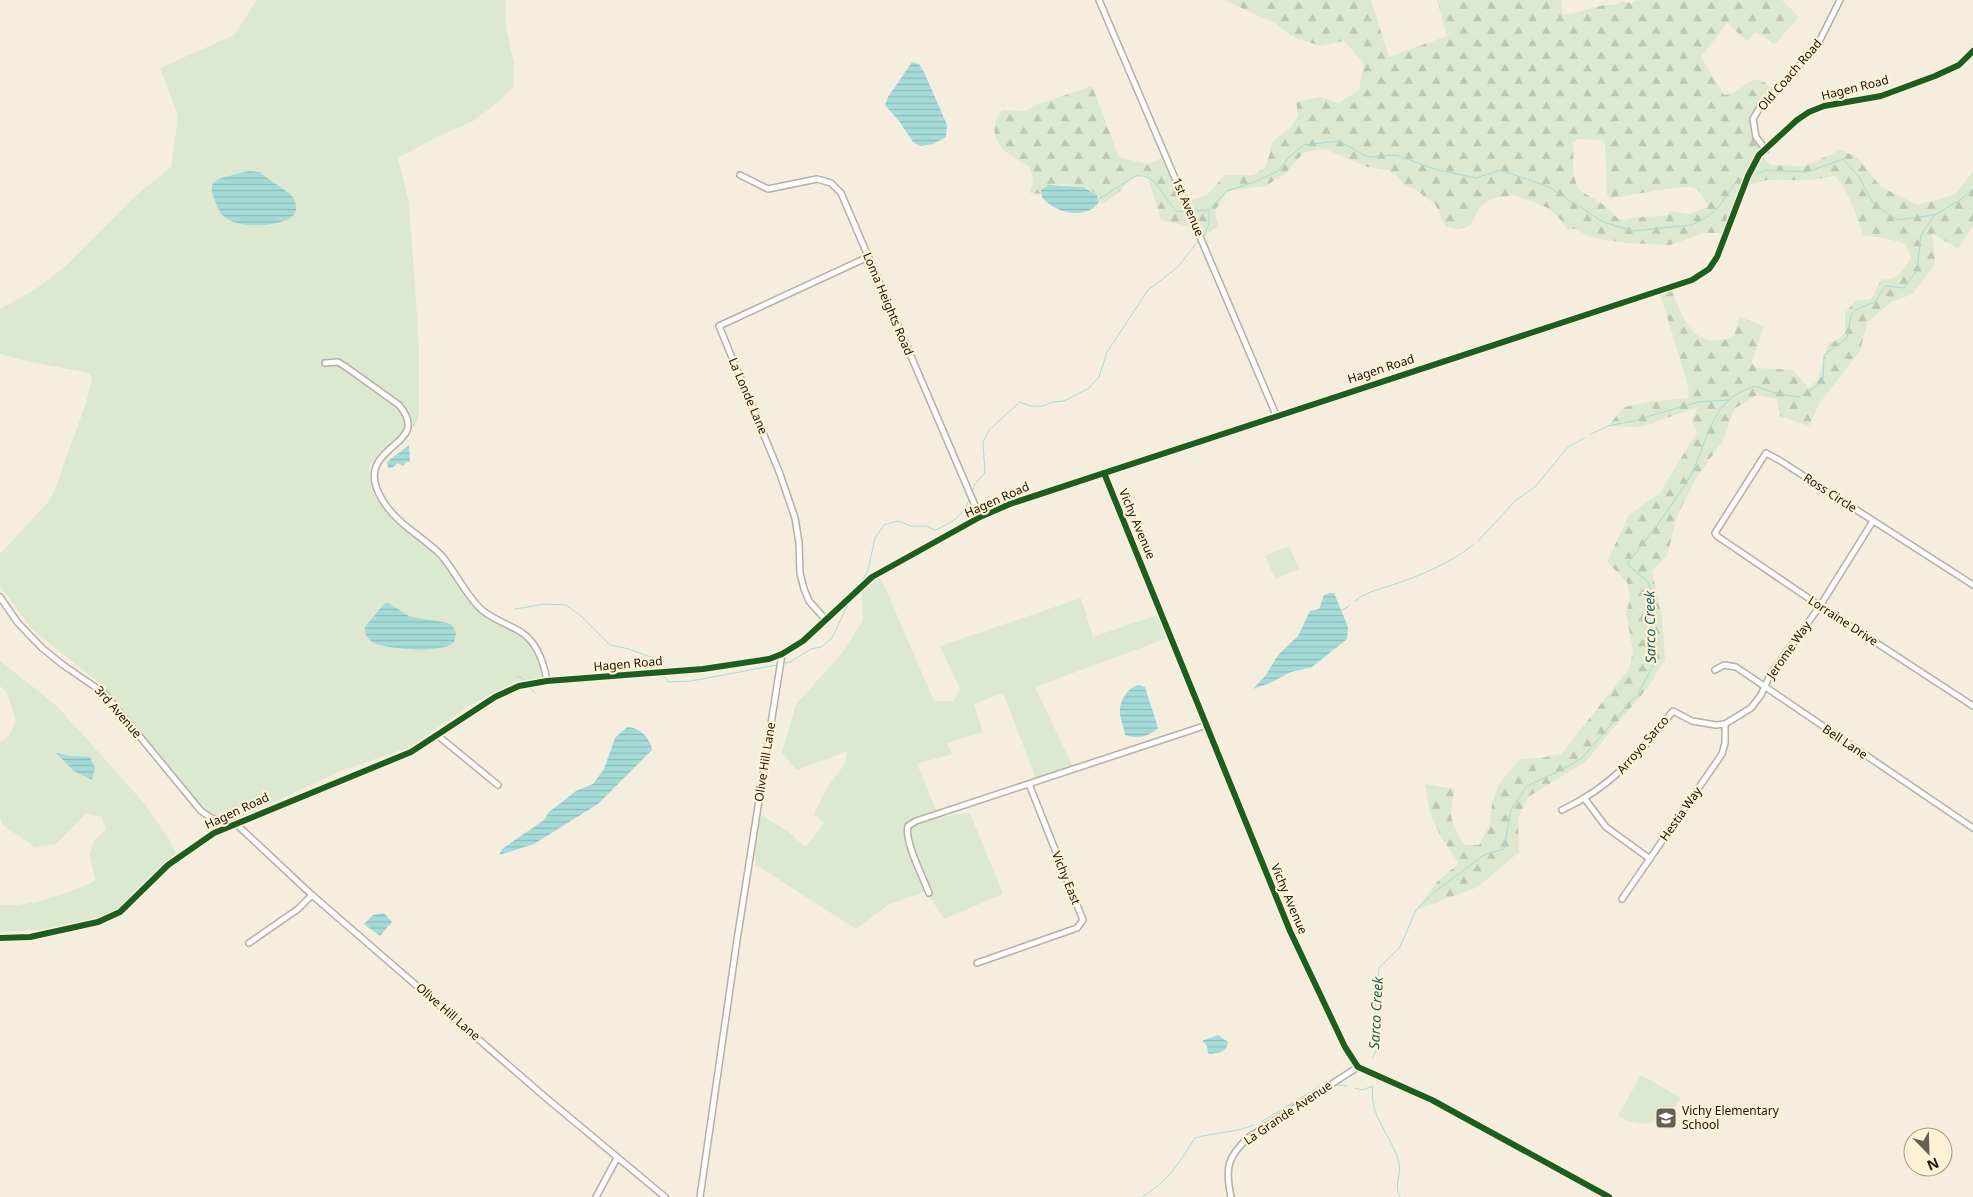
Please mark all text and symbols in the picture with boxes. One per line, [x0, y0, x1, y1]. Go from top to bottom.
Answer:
street label: Old Coach Road [1754, 35, 1825, 114]
street label: Hagen Road [1819, 71, 1890, 104]
street label: 1st Avenue [1168, 175, 1209, 239]
street label: Loma Heights Road [859, 250, 918, 358]
street label: Hagen Road [1345, 350, 1416, 387]
street label: La Londe Lane [725, 355, 772, 437]
street label: Ross Circle [1800, 469, 1860, 516]
street label: Hagen Road [962, 478, 1032, 521]
street label: Vichy Avenue [1115, 486, 1160, 562]
water label: Sarco Creek [1639, 589, 1660, 663]
street label: Lorraine Drive [1805, 592, 1882, 650]
street label: Jerome Way [1762, 617, 1815, 683]
street label: Hagen Road [593, 652, 663, 675]
street label: 3rd Avenue [91, 682, 146, 742]
street label: Arroyo Sarco [1613, 712, 1673, 777]
street label: Bell Lane [1819, 720, 1871, 763]
street label: Olive Hill Lane [750, 721, 779, 803]
street label: Hestia Way [1656, 783, 1706, 844]
street label: Hagen Road [202, 788, 272, 833]
street label: Vichy East [1048, 849, 1085, 908]
street label: Vichy Avenue [1267, 861, 1312, 937]
water label: Sarco Creek [1364, 975, 1387, 1050]
street label: Olive Hill Lane [413, 979, 484, 1044]
street label: La Grande Avenue [1240, 1077, 1335, 1148]
place label: Vichy Elementary School [1682, 1102, 1780, 1133]
school or university icon: Vichy Elementary School [1654, 1106, 1678, 1130]
north arrow [1903, 1127, 1953, 1177]
text: N [1924, 1153, 1942, 1175]

